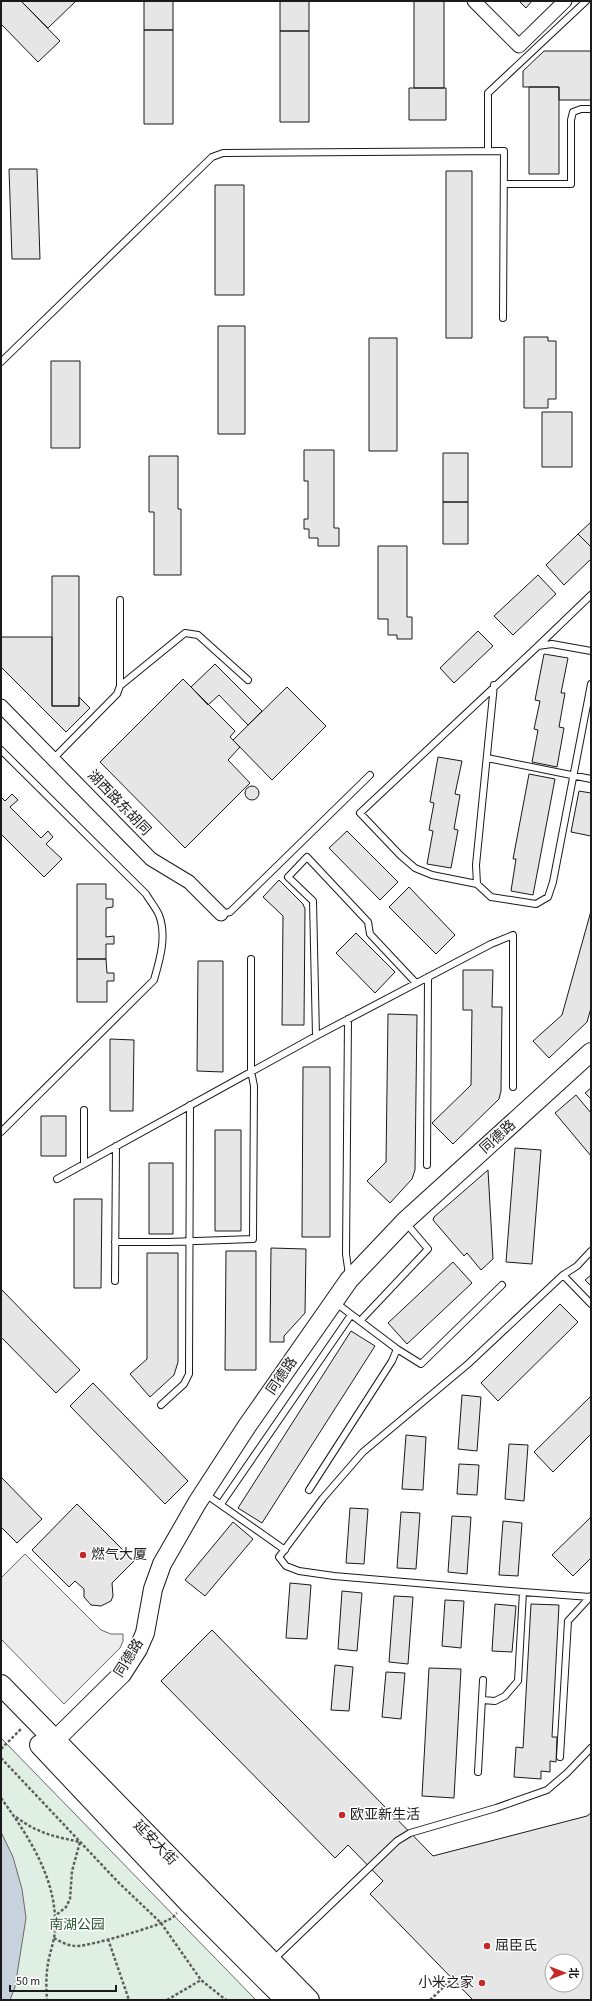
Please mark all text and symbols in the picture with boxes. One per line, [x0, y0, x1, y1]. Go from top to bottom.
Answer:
street label: 湖西路东胡同 [83, 766, 155, 840]
street label: 同德路 [476, 1116, 520, 1158]
street label: 同德路 [262, 1353, 302, 1399]
place label: 燃气大厦 [91, 1545, 147, 1565]
marker: 燃气大厦 [78, 1550, 88, 1560]
street label: 同德路 [109, 1635, 149, 1681]
place label: 欧亚新生活 [350, 1805, 420, 1825]
marker: 欧亚新生活 [337, 1810, 347, 1820]
street label: 延安大街 [128, 1816, 182, 1870]
park label: 南湖公园 [49, 1915, 105, 1935]
place label: 屈臣氏 [495, 1936, 537, 1956]
marker: 屈臣氏 [482, 1941, 492, 1951]
north arrow [544, 1953, 584, 1993]
scale bar [10, 1967, 116, 1993]
text: 北 [566, 1968, 581, 1979]
text: 50 m [16, 1973, 40, 1990]
place label: 小米之家 [418, 1973, 474, 1993]
marker: 小米之家 [477, 1978, 487, 1988]

